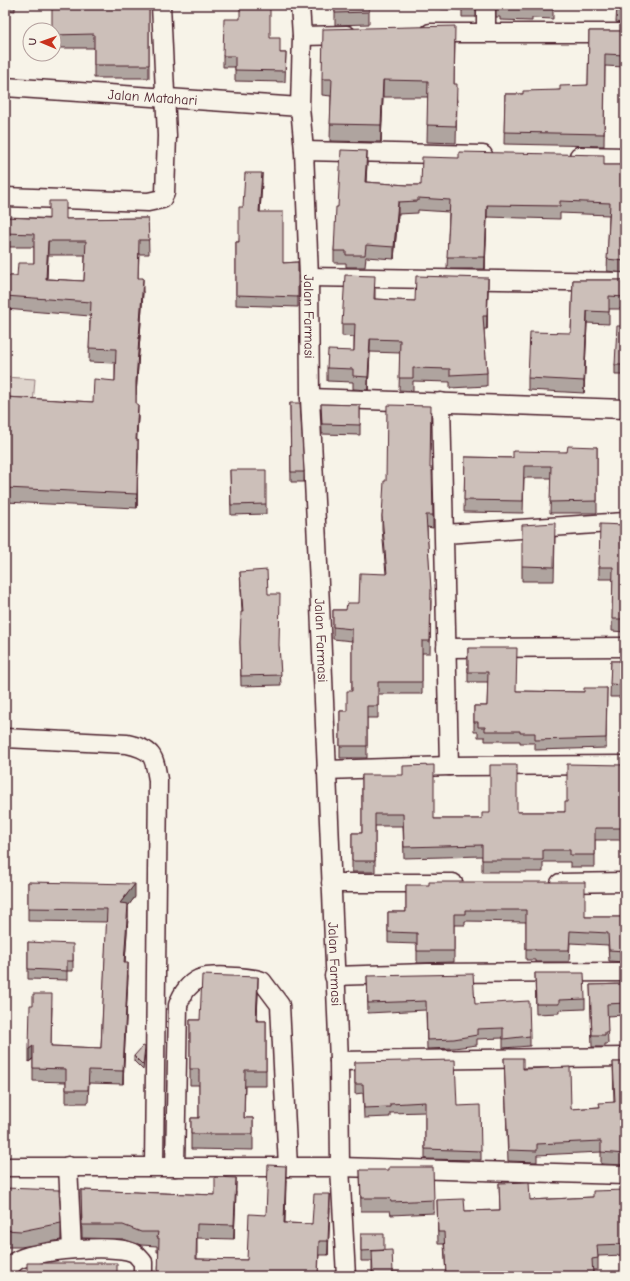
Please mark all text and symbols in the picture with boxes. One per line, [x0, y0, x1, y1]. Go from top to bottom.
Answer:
north arrow [22, 22, 62, 62]
text: U [26, 38, 39, 46]
street label: Jalan Matahari [107, 86, 198, 109]
street label: Jalan Farmasi [300, 274, 318, 359]
street label: Jalan Farmasi [311, 598, 331, 683]
street label: Jalan Farmasi [324, 922, 345, 1007]

